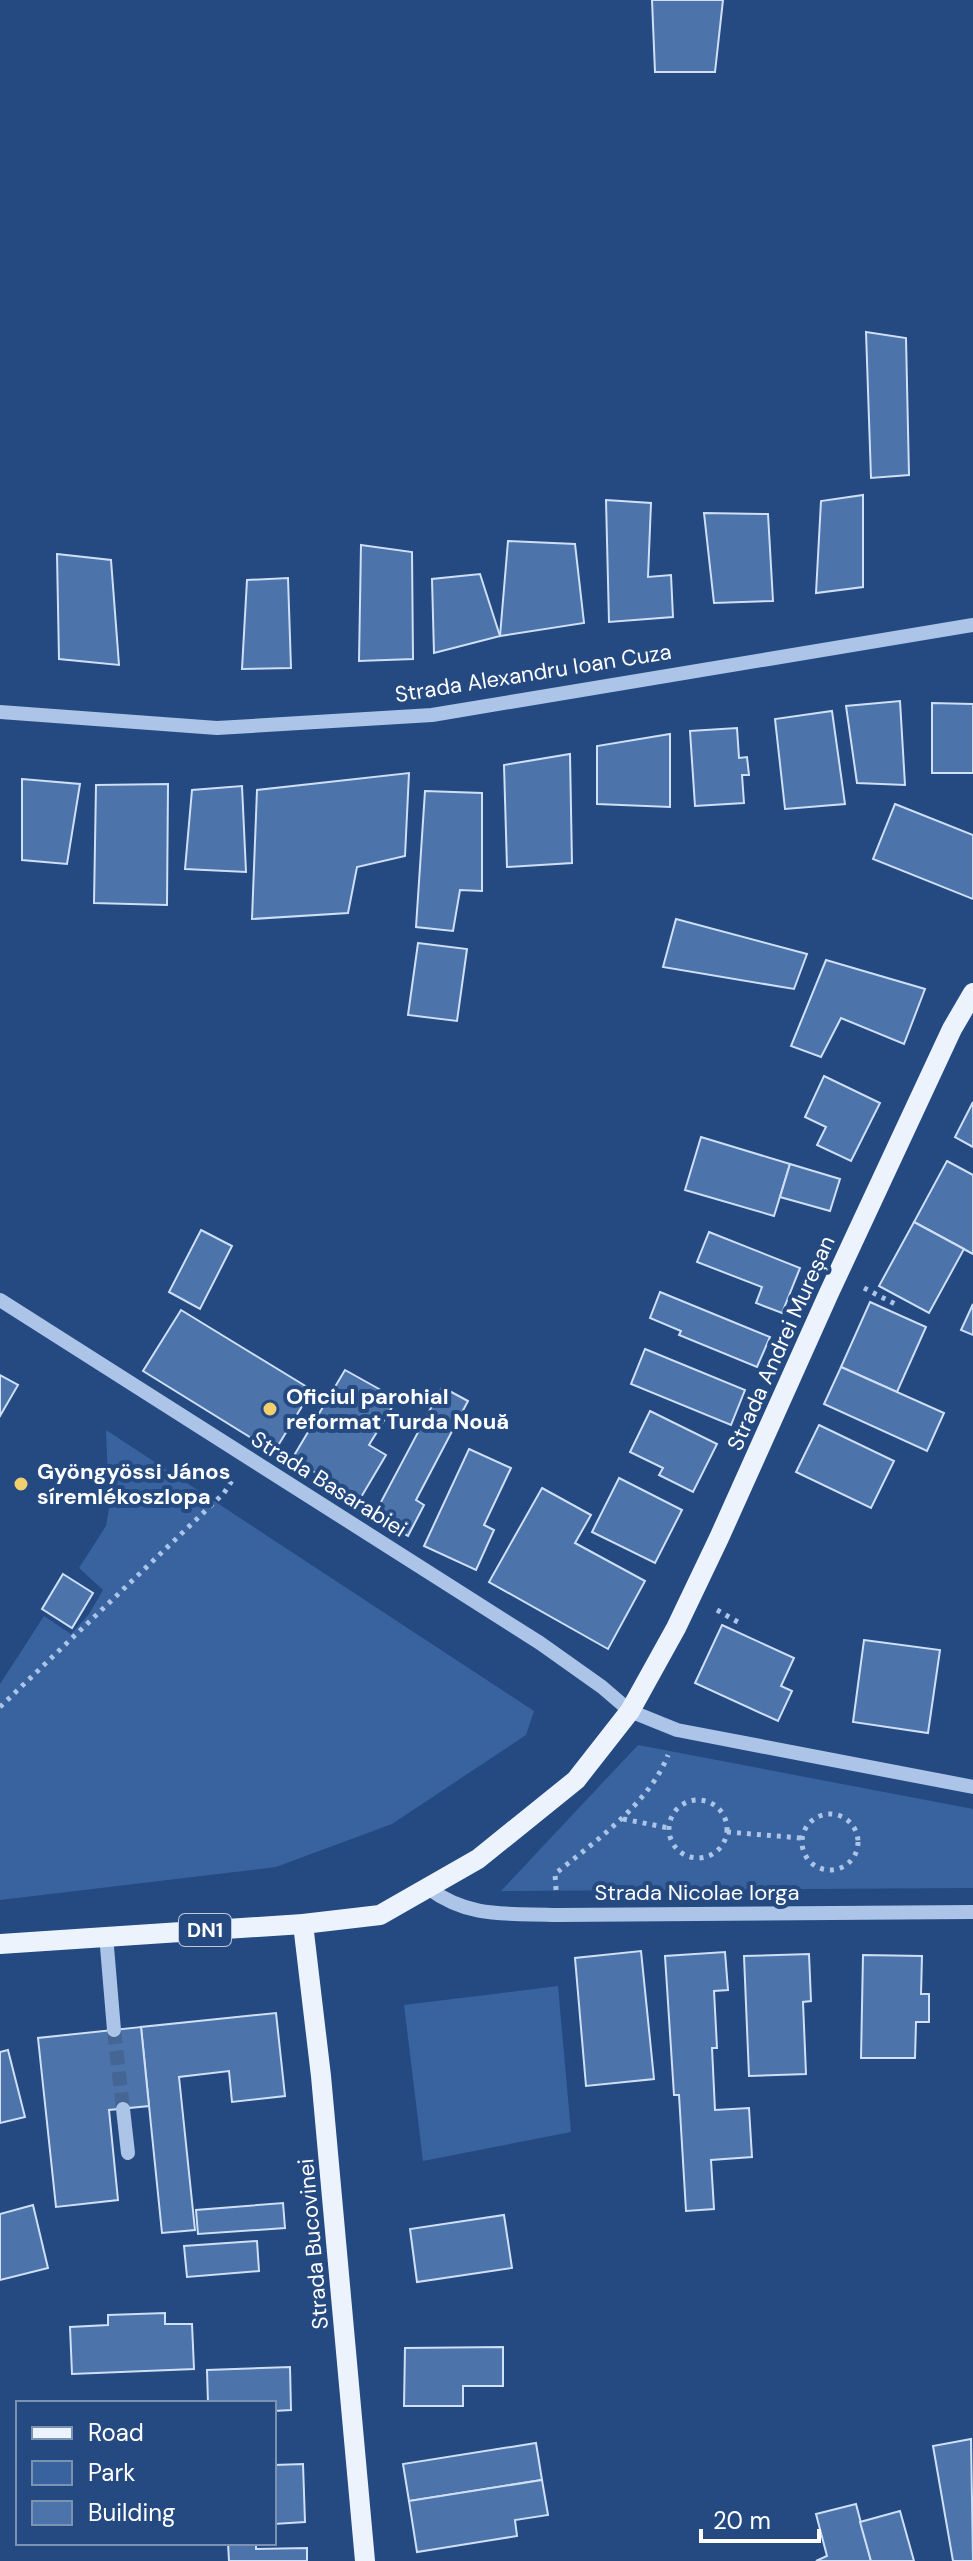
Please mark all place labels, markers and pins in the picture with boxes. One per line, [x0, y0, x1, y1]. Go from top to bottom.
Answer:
place label: Oficiul parohial reformat Turda Nouă [286, 1382, 509, 1436]
marker: Oficiul parohial reformat Turda Nouă [261, 1400, 279, 1418]
place label: Gyöngyössi János síremlékoszlopa [37, 1457, 230, 1511]
marker: Gyöngyössi János síremlékoszlopa [12, 1475, 30, 1493]

